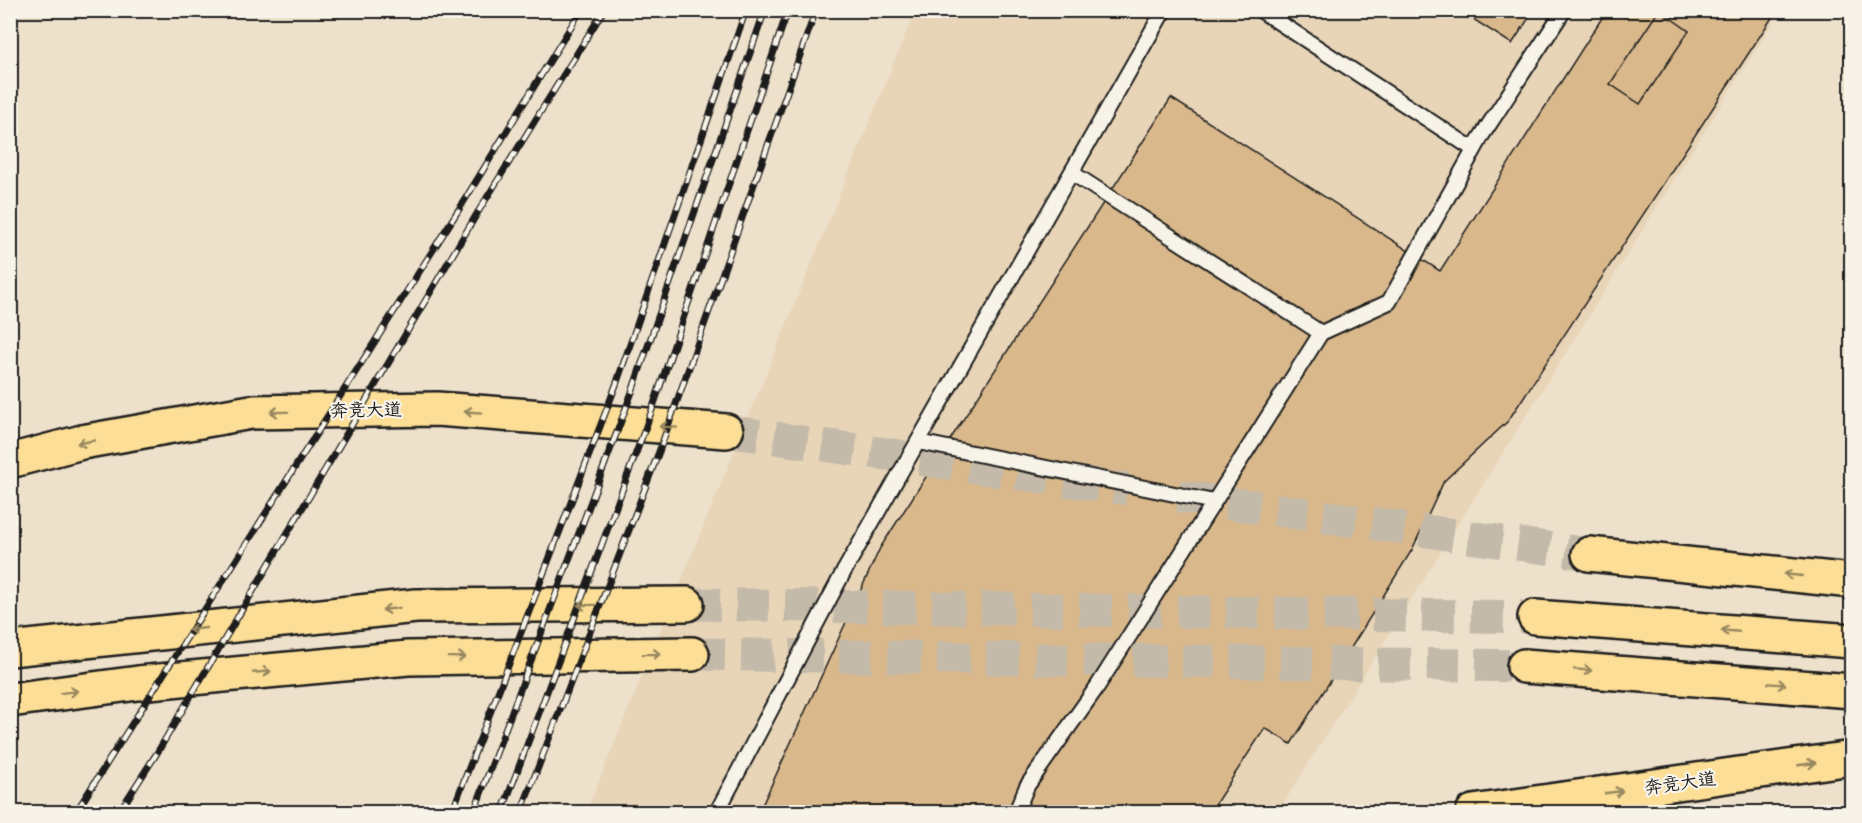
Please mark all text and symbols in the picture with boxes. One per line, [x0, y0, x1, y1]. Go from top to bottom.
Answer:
street label: 奔竞大道 [330, 396, 402, 423]
one-way arrow [269, 406, 289, 418]
one-way arrow [464, 406, 484, 417]
one-way arrow [658, 421, 678, 432]
one-way arrow [77, 437, 97, 448]
one-way arrow [1784, 569, 1804, 580]
one-way arrow [577, 599, 597, 610]
one-way arrow [382, 604, 402, 615]
one-way arrow [188, 624, 208, 635]
one-way arrow [1721, 625, 1741, 636]
one-way arrow [641, 648, 661, 660]
one-way arrow [446, 651, 466, 663]
one-way arrow [1572, 665, 1592, 676]
one-way arrow [252, 666, 272, 677]
one-way arrow [1767, 678, 1787, 689]
one-way arrow [58, 686, 78, 697]
one-way arrow [1796, 758, 1816, 769]
street label: 奔竞大道 [1643, 765, 1717, 800]
one-way arrow [1603, 787, 1623, 798]

